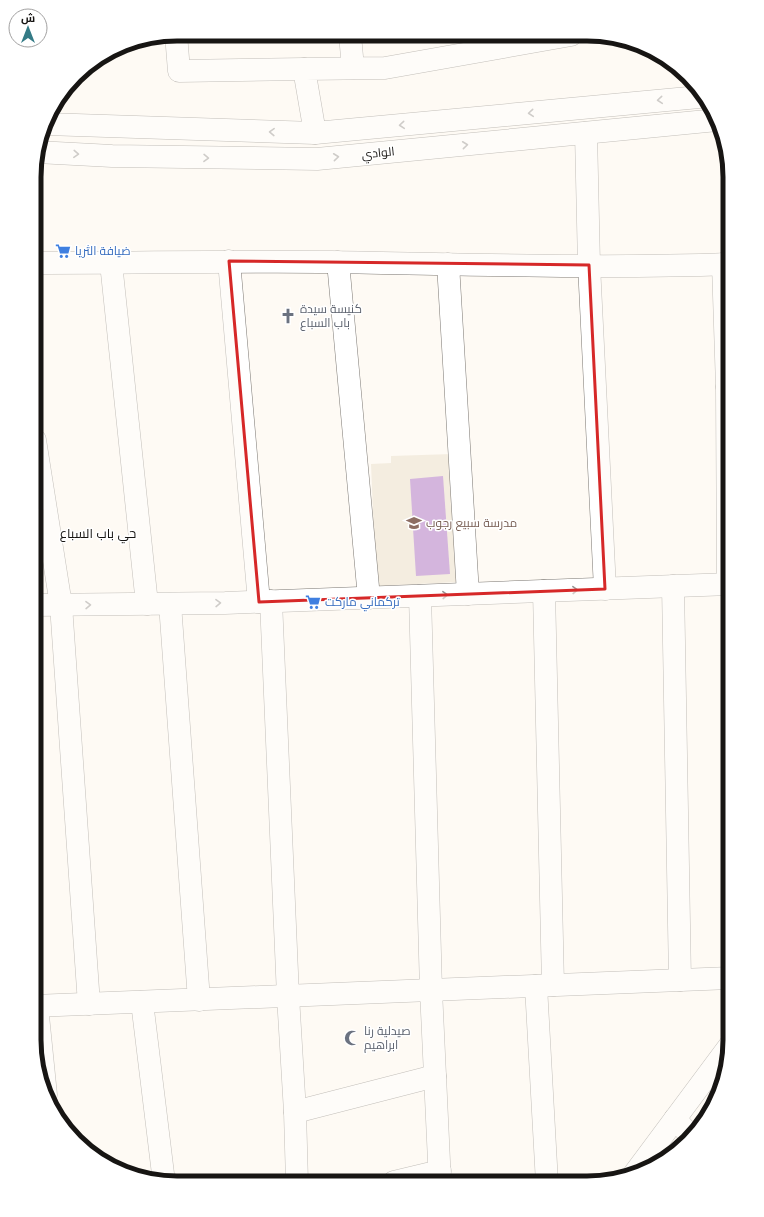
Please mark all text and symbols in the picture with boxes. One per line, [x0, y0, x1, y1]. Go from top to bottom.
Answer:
north arrow [8, 8, 48, 48]
text: ش [21, 11, 35, 25]
one-way arrow [657, 96, 663, 105]
one-way arrow [528, 108, 534, 117]
one-way arrow [399, 121, 405, 130]
one-way arrow [269, 128, 275, 136]
one-way arrow [462, 140, 468, 149]
street label: الوادي [361, 143, 396, 165]
one-way arrow [73, 150, 79, 159]
one-way arrow [203, 153, 209, 162]
one-way arrow [333, 153, 339, 162]
supermarket icon: ضيافة الثريا [54, 242, 72, 260]
place label: ضيافة الثريا [75, 243, 131, 259]
place label: كنيسة سيدة باب السباع [300, 301, 362, 331]
church icon: كنيسة سيدة باب السباع [279, 307, 297, 325]
school or university icon: مدرسة سبيع رجوب [405, 514, 423, 532]
place label: مدرسة سبيع رجوب [426, 515, 517, 531]
district label: حي باب السباع [60, 525, 136, 544]
one-way arrow [572, 585, 578, 594]
one-way arrow [442, 590, 448, 599]
supermarket icon: تركماني ماركت [304, 593, 322, 611]
place label: تركماني ماركت [325, 594, 400, 612]
one-way arrow [215, 599, 221, 607]
one-way arrow [85, 601, 91, 609]
place label: صيدلية رنا ابراهيم [364, 1023, 411, 1053]
mosque icon: صيدلية رنا ابراهيم [343, 1029, 361, 1047]

